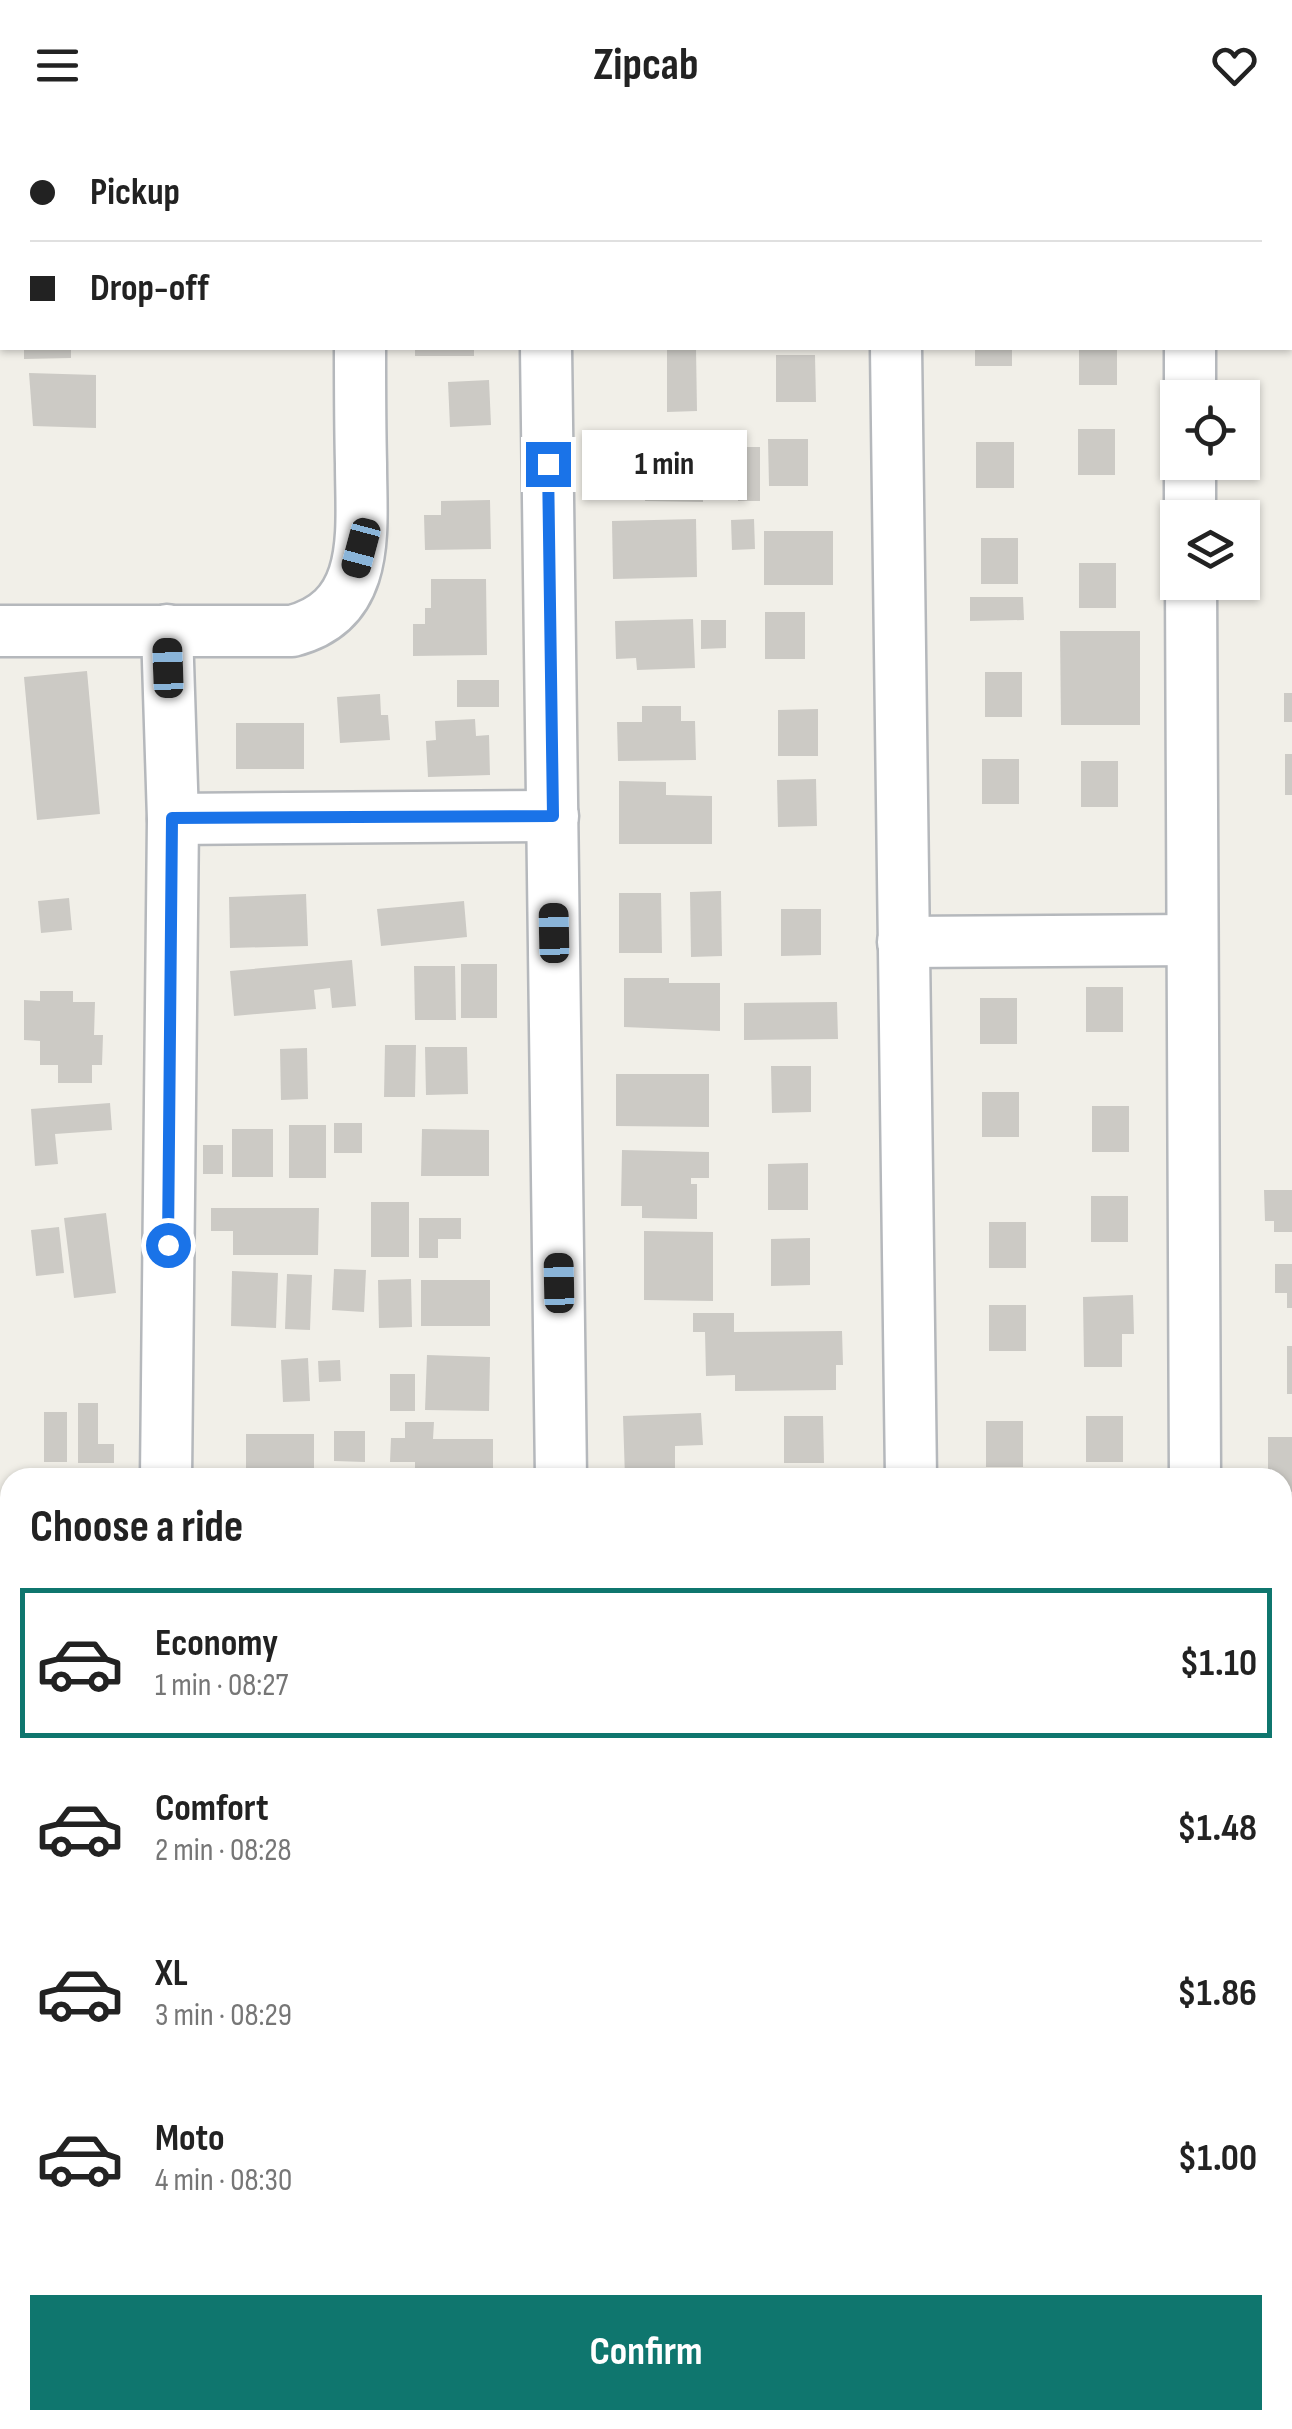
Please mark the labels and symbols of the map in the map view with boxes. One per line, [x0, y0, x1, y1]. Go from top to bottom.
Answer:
callout: 1 min [583, 429, 748, 499]
route end [526, 442, 571, 487]
car [339, 515, 383, 581]
car [152, 637, 184, 699]
car [538, 903, 570, 963]
route start [146, 1223, 191, 1268]
car [543, 1253, 575, 1313]

